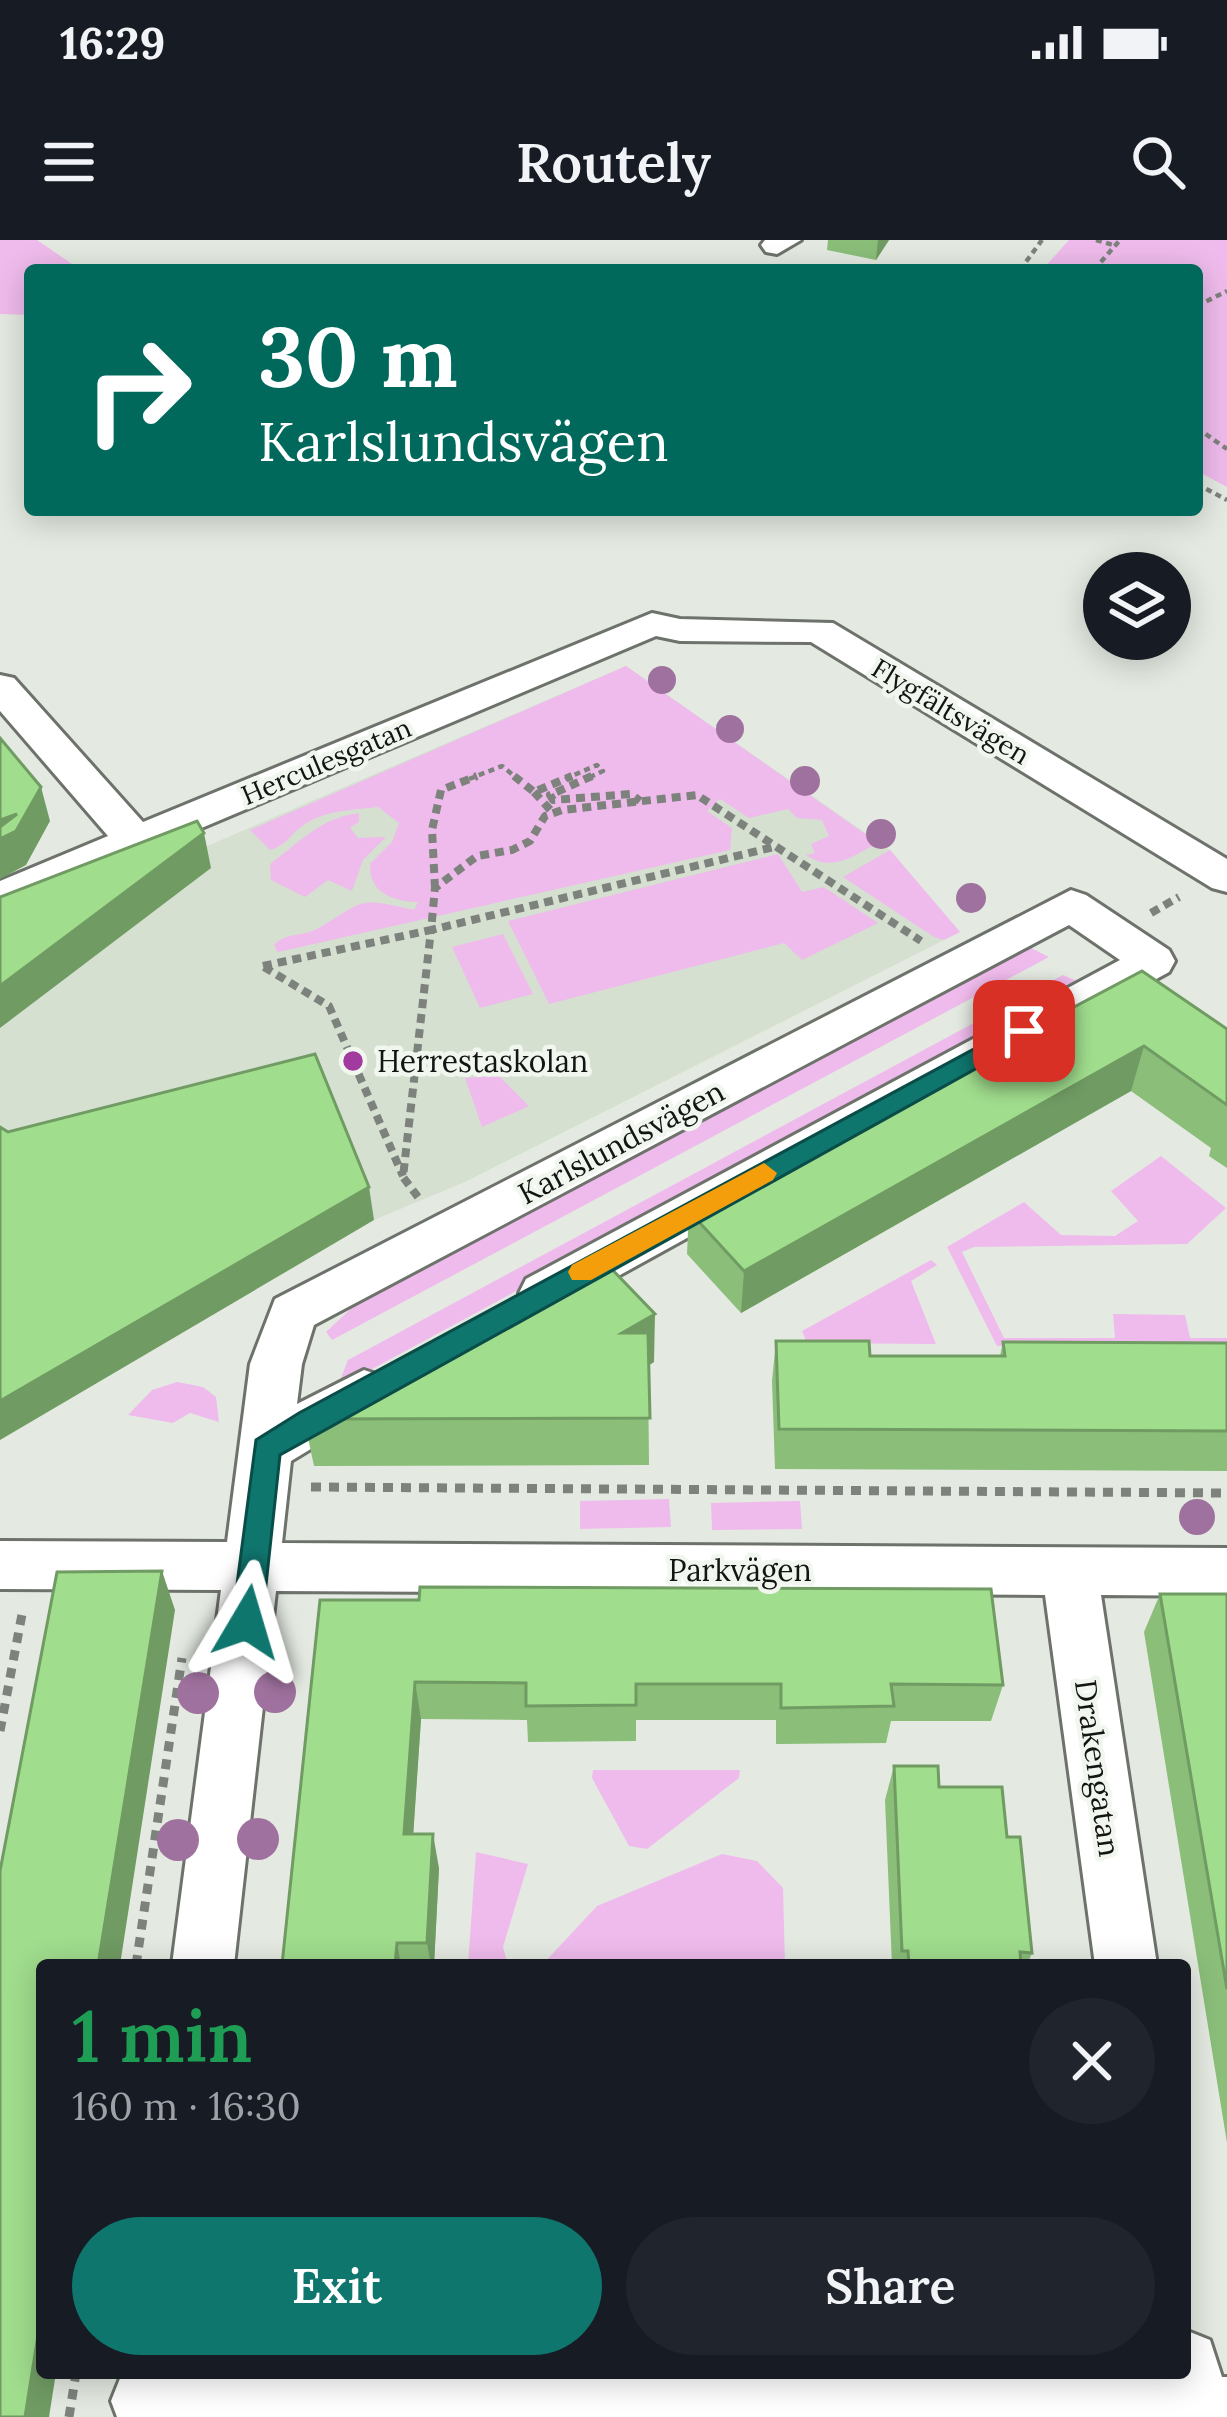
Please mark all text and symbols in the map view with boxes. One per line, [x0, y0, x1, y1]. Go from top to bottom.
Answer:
text: 16:29 [60, 14, 165, 71]
text: Routely [516, 128, 711, 197]
icon: menu [36, 129, 102, 195]
icon: search [1125, 129, 1191, 195]
text: 30 m [258, 302, 458, 410]
icon: right [60, 312, 216, 468]
text: Karlslundsvägen [258, 407, 669, 476]
map controls [1083, 552, 1191, 660]
button: layers [1083, 552, 1191, 660]
street label: Flygfältsvägen [866, 650, 1036, 772]
street label: Herculesgatan [236, 710, 416, 812]
pin [973, 980, 1075, 1082]
icon: arrive [991, 998, 1057, 1064]
place label: Herrestaskolan [377, 1042, 588, 1080]
marker: Herrestaskolan [340, 1048, 366, 1074]
street label: Karlslundsvägen [511, 1072, 731, 1213]
street label: Parkvägen [668, 1551, 812, 1590]
position arrow [184, 1559, 310, 1685]
street label: Drakengatan [1066, 1677, 1129, 1859]
text: 1 min [72, 1990, 252, 2082]
button: close [1029, 1998, 1155, 2124]
text: 160 m · 16:30 [72, 2081, 301, 2131]
button: Exit [72, 2217, 602, 2355]
button: Share [626, 2217, 1155, 2355]

